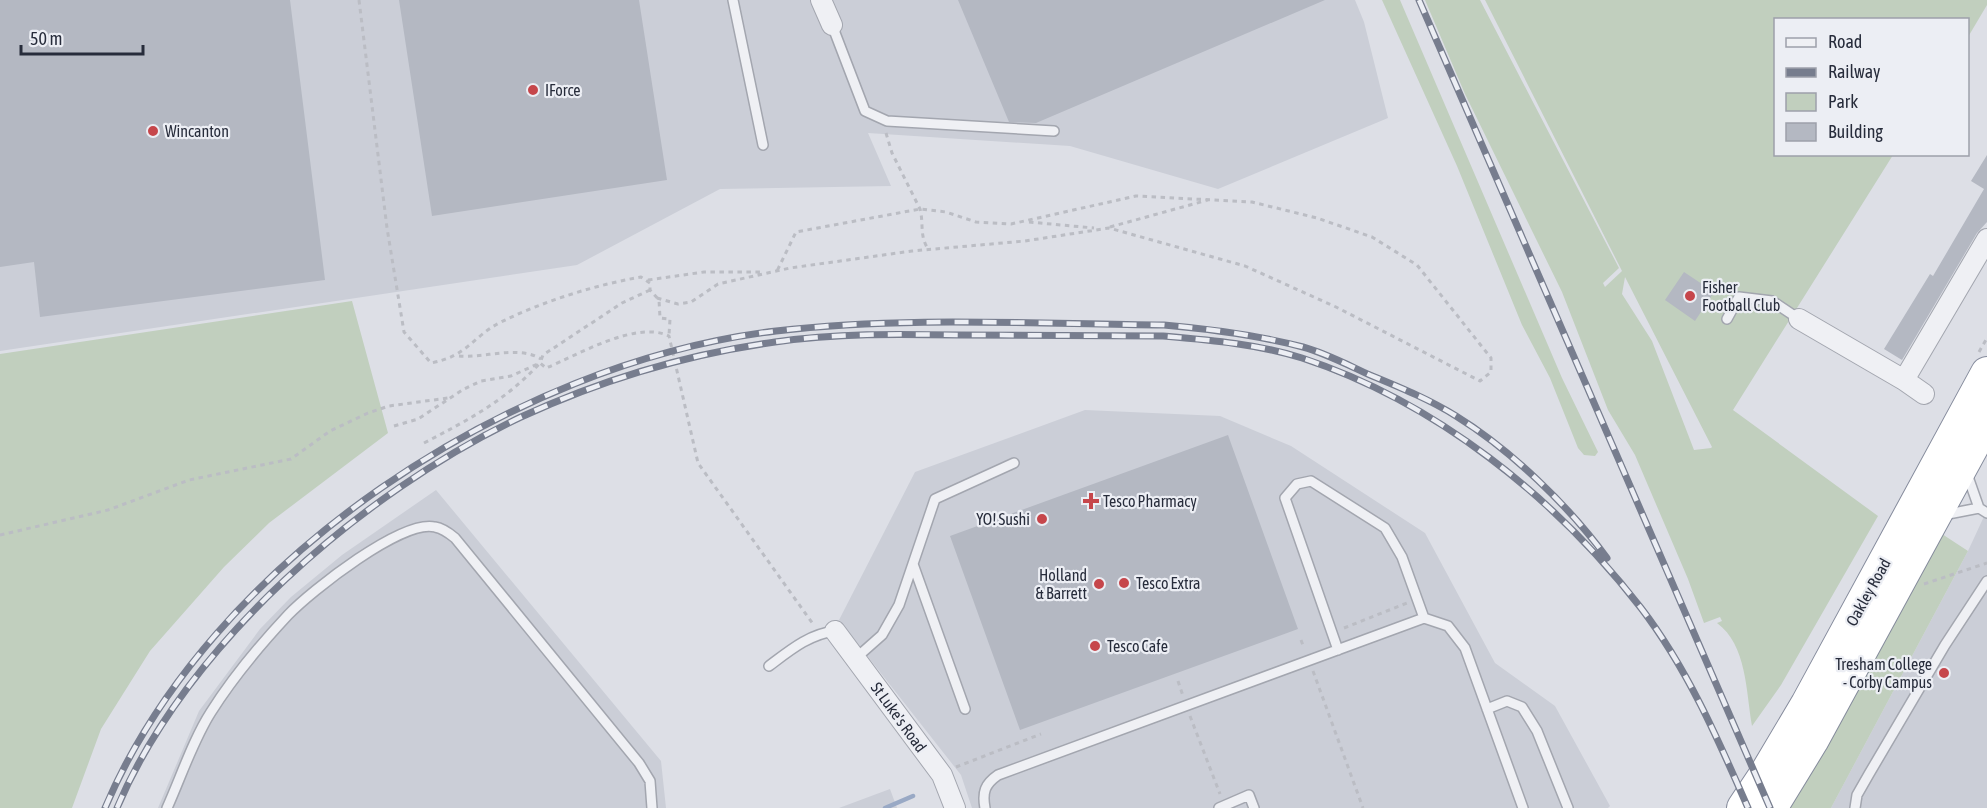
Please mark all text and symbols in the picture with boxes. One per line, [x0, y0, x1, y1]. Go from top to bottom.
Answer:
scale bar [21, 18, 142, 56]
legend [1774, 18, 1969, 156]
text: 50 m [30, 28, 62, 49]
text: Road [1828, 31, 1862, 52]
text: Railway [1828, 61, 1880, 82]
place label: IForce [545, 81, 581, 99]
marker: IForce [526, 83, 540, 97]
text: Park [1828, 91, 1858, 112]
text: Building [1828, 121, 1883, 142]
place label: Wincanton [165, 122, 229, 140]
marker: Wincanton [146, 124, 160, 138]
place label: Fisher Football Club [1702, 278, 1780, 314]
marker: Fisher Football Club [1683, 289, 1697, 303]
place label: Tesco Pharmacy [1103, 492, 1197, 511]
marker: Tesco Pharmacy [1084, 494, 1098, 508]
place label: YO! Sushi [976, 510, 1030, 528]
marker: YO! Sushi [1035, 512, 1049, 526]
street label: Oakley Road [1842, 555, 1895, 629]
place label: Holland & Barrett [1036, 566, 1087, 602]
place label: Tesco Extra [1136, 574, 1200, 592]
marker: Tesco Extra [1117, 576, 1131, 590]
marker: Holland & Barrett [1092, 577, 1106, 591]
place label: Tesco Cafe [1107, 637, 1168, 655]
marker: Tesco Cafe [1088, 639, 1102, 653]
place label: Tresham College - Corby Campus [1835, 655, 1932, 692]
marker: Tresham College - Corby Campus [1937, 666, 1951, 680]
street label: St Luke's Road [868, 679, 930, 755]

